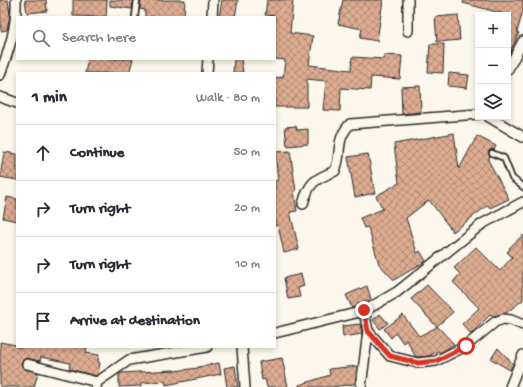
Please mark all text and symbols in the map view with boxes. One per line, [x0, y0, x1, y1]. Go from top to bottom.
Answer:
map controls [475, 12, 511, 120]
button: + [475, 12, 511, 48]
search box [16, 16, 276, 60]
icon: search [30, 27, 52, 49]
text: Search here [62, 29, 136, 47]
button: − [475, 48, 511, 84]
button: layers [475, 84, 511, 120]
text: 1 min [32, 88, 67, 108]
text: Walk · 80 m [196, 91, 260, 106]
icon: ahead [32, 142, 54, 164]
text: Continue [70, 144, 124, 162]
text: 50 m [233, 145, 260, 160]
icon: right [32, 198, 54, 220]
text: Turn right [70, 200, 130, 218]
text: 20 m [234, 201, 260, 216]
icon: right [32, 254, 54, 276]
text: Turn right [70, 256, 130, 274]
text: 10 m [235, 257, 260, 272]
route end [355, 301, 373, 319]
icon: arrive [32, 310, 54, 332]
text: Arrive at destination [70, 312, 200, 330]
route start [457, 337, 475, 355]

